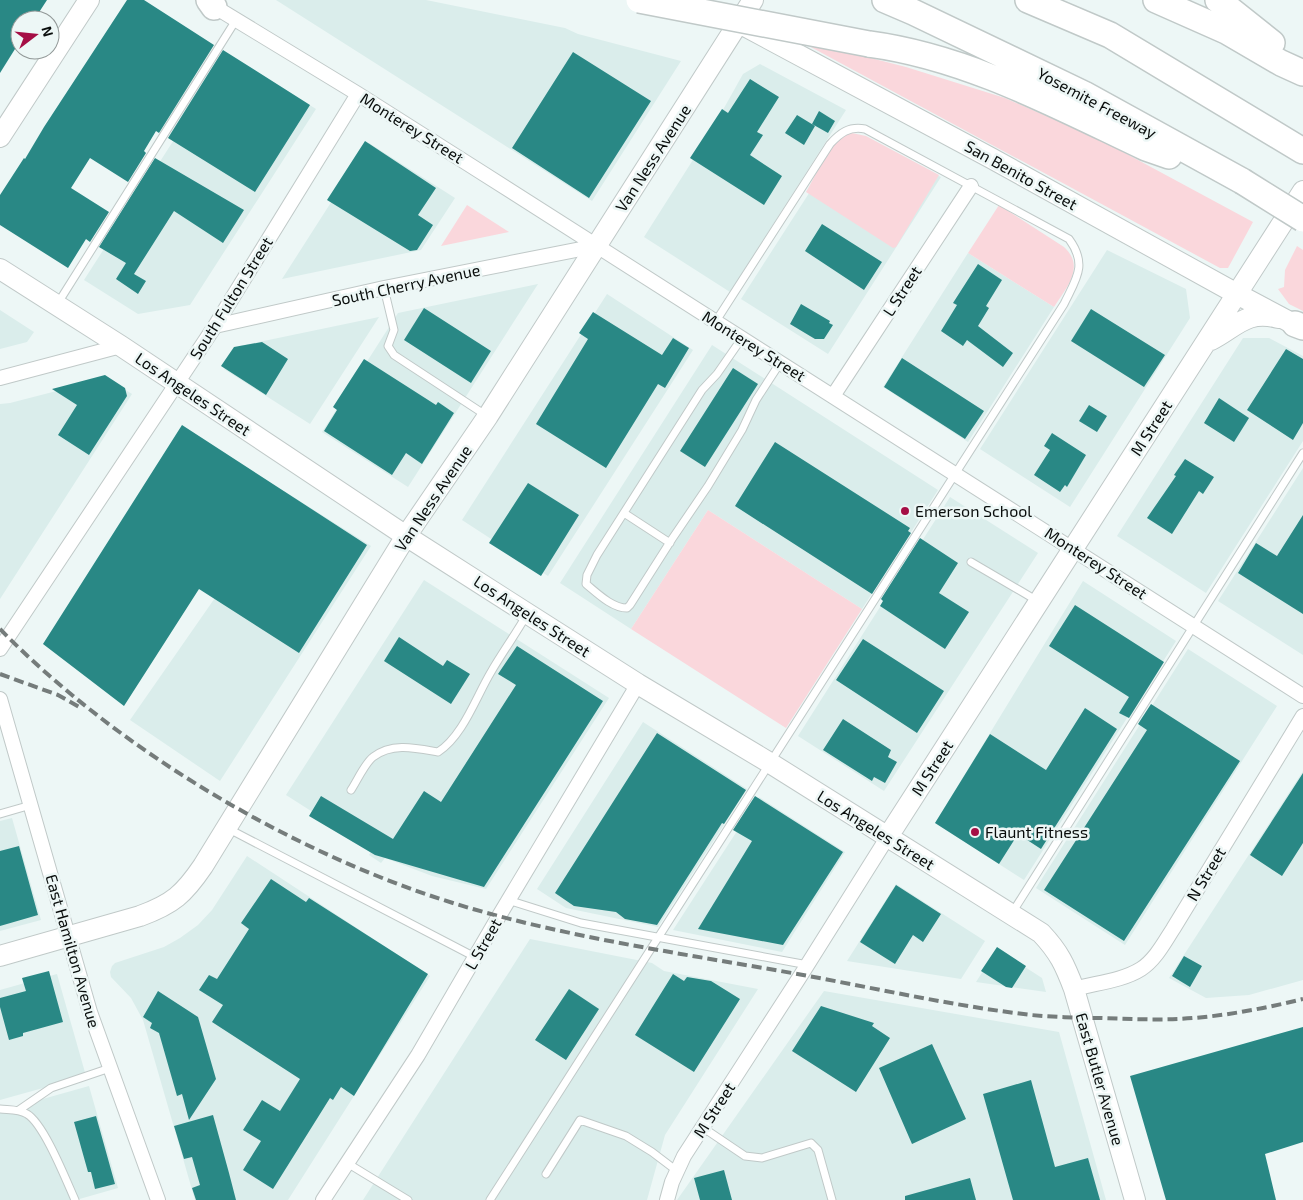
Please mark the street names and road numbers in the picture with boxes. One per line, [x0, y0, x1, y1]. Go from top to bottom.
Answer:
street label: Yosemite Freeway [1034, 63, 1161, 142]
street label: Monterey Street [357, 88, 467, 167]
street label: Van Ness Avenue [611, 101, 694, 215]
street label: San Benito Street [962, 136, 1081, 213]
street label: South Fulton Street [185, 233, 276, 362]
street label: South Cherry Avenue [330, 260, 482, 309]
street label: L Street [878, 262, 925, 319]
street label: Monterey Street [699, 306, 809, 385]
street label: Los Angeles Street [132, 348, 254, 439]
street label: M Street [1126, 397, 1175, 459]
street label: Van Ness Avenue [390, 441, 475, 554]
street label: Monterey Street [1042, 522, 1151, 603]
street label: Los Angeles Street [471, 571, 594, 660]
street label: M Street [907, 737, 956, 799]
street label: Los Angeles Street [814, 786, 938, 873]
street label: N Street [1182, 843, 1229, 904]
street label: East Hamilton Avenue [42, 872, 105, 1030]
street label: L Street [460, 915, 505, 973]
street label: East Butler Avenue [1072, 1010, 1128, 1147]
street label: M Street [689, 1079, 738, 1141]

